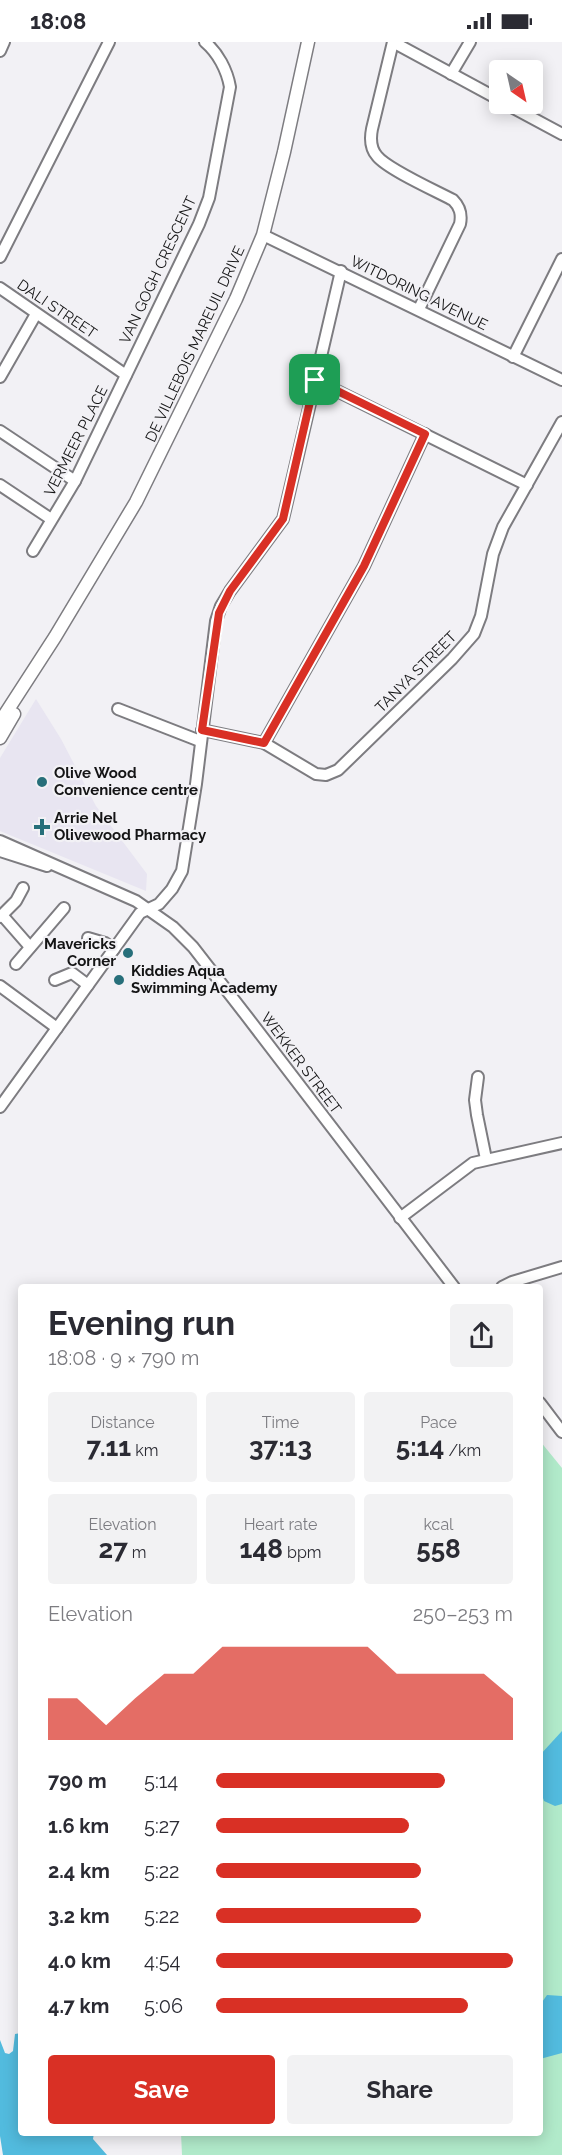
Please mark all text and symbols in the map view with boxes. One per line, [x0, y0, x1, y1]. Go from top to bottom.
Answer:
text: 18:08 [30, 8, 86, 34]
north arrow [489, 60, 543, 114]
map controls [489, 60, 543, 114]
street label: VAN GOGH CRESCENT [116, 193, 200, 347]
street label: DE VILLEBOIS MAREUIL DRIVE [142, 243, 248, 445]
street label: WITDORING AVENUE [347, 252, 491, 334]
street label: DALI STREET [14, 276, 100, 342]
pin [289, 354, 340, 405]
icon: arrive [298, 363, 331, 396]
street label: VERMEER PLACE [40, 383, 112, 499]
street label: TANYA STREET [372, 628, 460, 716]
place label: Olive Wood Convenience centre [54, 764, 198, 799]
marker: Olive Wood Convenience centre [35, 775, 49, 789]
place label: Arrie Nel Olivewood Pharmacy [54, 809, 207, 844]
marker: Arrie Nel Olivewood Pharmacy [35, 820, 49, 834]
place label: Mavericks Corner [44, 935, 116, 970]
marker: Mavericks Corner [121, 946, 135, 960]
place label: Kiddies Aqua Swimming Academy [131, 962, 278, 997]
marker: Kiddies Aqua Swimming Academy [112, 973, 126, 987]
street label: WEKKER STREET [257, 1009, 345, 1117]
text: Evening run [48, 1304, 235, 1343]
button: share [450, 1304, 513, 1367]
text: 18:08 · 9 × 790 m [48, 1346, 199, 1370]
text: Distance [90, 1413, 155, 1432]
text: Time [262, 1413, 299, 1432]
text: Pace [420, 1413, 457, 1432]
text: 7.11 [87, 1432, 131, 1462]
text: 37:13 [249, 1432, 312, 1462]
text: 5:14 [396, 1432, 444, 1462]
text: km [131, 1441, 158, 1460]
text: /km [444, 1441, 481, 1460]
text: Elevation [89, 1515, 156, 1534]
text: Heart rate [244, 1515, 317, 1534]
text: kcal [424, 1515, 453, 1534]
text: 27 [98, 1534, 128, 1564]
text: 148 [240, 1534, 283, 1564]
text: 558 [416, 1534, 461, 1564]
text: m [128, 1543, 147, 1562]
text: bpm [283, 1543, 321, 1562]
text: Elevation [48, 1602, 133, 1626]
text: 250–253 m [413, 1602, 513, 1626]
text: 790 m [48, 1769, 107, 1793]
text: 5:14 [144, 1769, 178, 1793]
text: 1.6 km [48, 1814, 109, 1838]
text: 5:27 [144, 1814, 180, 1838]
text: 2.4 km [48, 1859, 110, 1883]
text: 5:22 [144, 1859, 180, 1883]
text: 3.2 km [48, 1904, 110, 1928]
text: 5:22 [144, 1904, 180, 1928]
text: 4.0 km [48, 1949, 111, 1973]
text: 4:54 [144, 1949, 181, 1973]
text: 4.7 km [48, 1994, 109, 2018]
text: 5:06 [144, 1994, 183, 2018]
button: Save [48, 2055, 275, 2124]
button: Share [287, 2055, 513, 2124]

